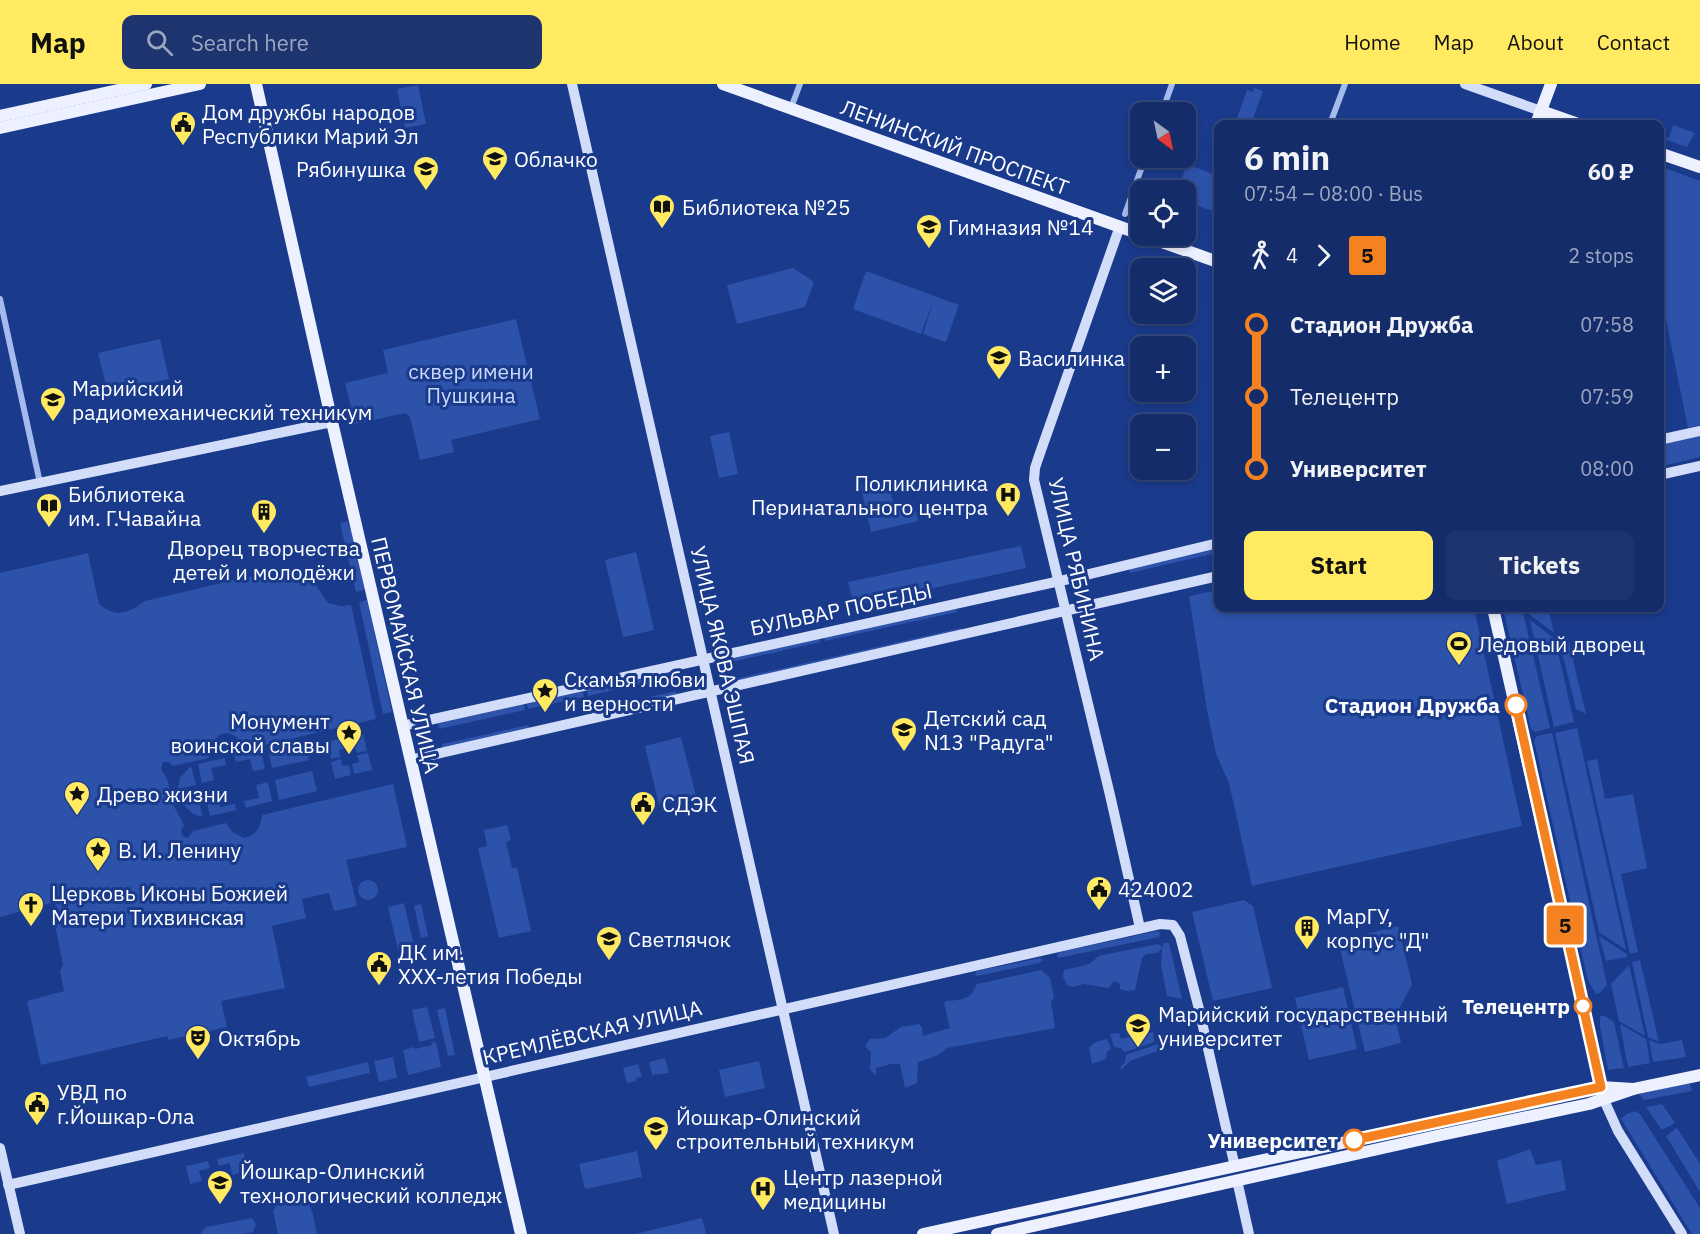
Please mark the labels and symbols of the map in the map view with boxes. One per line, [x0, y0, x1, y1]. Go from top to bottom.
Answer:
street label: ЛЕНИНСКИЙ ПРОСПЕКТ [837, 93, 1073, 201]
place label: Дом дружбы народов Республики Марий Эл [202, 98, 419, 150]
north arrow [1130, 102, 1196, 168]
public building icon: Дом дружбы народов Республики Марий Эл [168, 109, 198, 147]
school or university icon: Облачко [480, 144, 510, 182]
place label: Облачко [514, 145, 598, 173]
school or university icon: Рябинушка [411, 154, 441, 192]
place label: Рябинушка [296, 155, 406, 183]
library icon: Библиотека №25 [647, 192, 677, 230]
place label: Библиотека №25 [682, 193, 851, 221]
school or university icon: Гимназия №14 [914, 212, 944, 250]
place label: Гимназия №14 [948, 213, 1094, 241]
school or university icon: Василинка [984, 343, 1014, 381]
place label: Василинка [1018, 344, 1125, 372]
park label: сквер имени Пушкина [408, 357, 534, 409]
place label: Марийский радиомеханический техникум [72, 374, 372, 426]
school or university icon: Марийский радиомеханический техникум [38, 385, 68, 423]
place label: Поликлиника Перинатального центра [751, 469, 988, 521]
street label: УЛИЦА РЯБИНИНА [1042, 475, 1112, 663]
place label: Библиотека им. Г.Чавайна [68, 480, 201, 532]
hospital icon: Поликлиника Перинатального центра [993, 480, 1023, 518]
library icon: Библиотека им. Г.Чавайна [34, 491, 64, 529]
building icon: Дворец творчества детей и молодёжи [249, 497, 279, 535]
place label: Дворец творчества детей и молодёжи [168, 534, 360, 586]
street label: ПЕРВОМАЙСКАЯ УЛИЦА [365, 534, 447, 776]
street label: УЛИЦА ЯКОВА ЭШПАЯ [684, 543, 762, 767]
street label: БУЛЬВАР ПОБЕДЫ [747, 576, 935, 642]
sports icon: Ледовый дворец [1444, 629, 1474, 667]
place label: Ледовый дворец [1478, 630, 1645, 658]
place label: Скамья любви и верности [564, 665, 706, 717]
place icon: Скамья любви и верности [530, 676, 560, 714]
place label: Стадион Дружба [1325, 691, 1500, 719]
marker: Стадион Дружба [1505, 694, 1527, 716]
place label: Детский сад N13 "Радуга" [924, 704, 1053, 756]
place label: Монумент воинской славы [170, 707, 330, 759]
school or university icon: Детский сад N13 "Радуга" [889, 715, 919, 753]
place icon: Монумент воинской славы [334, 718, 364, 756]
place icon: Древо жизни [62, 779, 92, 817]
place label: Древо жизни [97, 780, 228, 808]
public building icon: СДЭК [628, 789, 658, 827]
place label: СДЭК [662, 790, 717, 818]
place icon: В. И. Ленину [83, 835, 113, 873]
place label: В. И. Ленину [118, 836, 242, 864]
public building icon: 424002 [1084, 874, 1114, 912]
place label: 424002 [1118, 875, 1194, 903]
place label: Церковь Иконы Божией Матери Тихвинская [51, 879, 288, 931]
church icon: Церковь Иконы Божией Матери Тихвинская [16, 890, 46, 928]
place label: МарГУ, корпус "Д" [1326, 902, 1429, 954]
line badge: 5 [1546, 906, 1584, 944]
building icon: МарГУ, корпус "Д" [1292, 913, 1322, 951]
school or university icon: Светлячок [594, 924, 624, 962]
place label: Светлячок [628, 925, 731, 953]
place label: ДК им. ХХХ-летия Победы [398, 938, 583, 990]
public building icon: ДК им. ХХХ-летия Победы [364, 949, 394, 987]
place label: Телецентр [1462, 992, 1570, 1020]
street label: КРЕМЛЁВСКАЯ УЛИЦА [479, 993, 705, 1071]
marker: Телецентр [1574, 997, 1592, 1015]
place label: Марийский государственный университет [1158, 1000, 1448, 1052]
school or university icon: Марийский государственный университет [1123, 1011, 1153, 1049]
theatre icon: Октябрь [183, 1023, 213, 1061]
place label: Октябрь [218, 1024, 300, 1052]
place label: УВД по г.Йошкар-Ола [57, 1078, 194, 1130]
public building icon: УВД по г.Йошкар-Ола [22, 1089, 52, 1127]
place label: Йошкар-Олинский строительный техникум [676, 1103, 915, 1155]
school or university icon: Йошкар-Олинский строительный техникум [641, 1114, 671, 1152]
place label: Университет [1208, 1126, 1338, 1154]
marker: Университет [1343, 1129, 1365, 1151]
place label: Йошкар-Олинский технологический колледж [240, 1157, 502, 1209]
place label: Центр лазерной медицины [783, 1163, 943, 1215]
school or university icon: Йошкар-Олинский технологический колледж [205, 1168, 235, 1206]
hospital icon: Центр лазерной медицины [748, 1174, 778, 1212]

